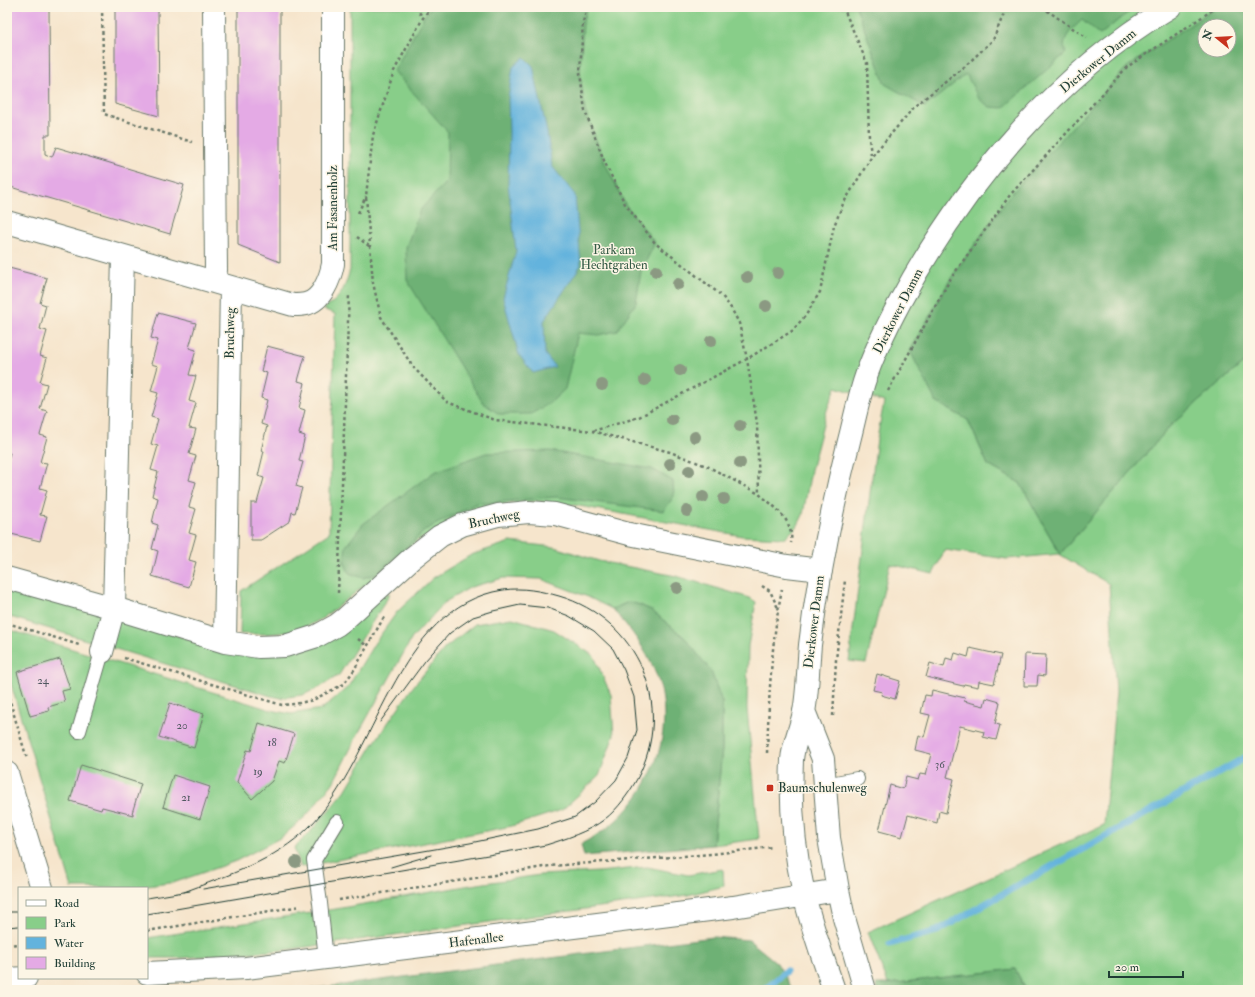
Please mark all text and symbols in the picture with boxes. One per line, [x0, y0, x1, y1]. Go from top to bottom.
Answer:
north arrow [1197, 18, 1237, 58]
street label: Dierkower Damm [1057, 25, 1139, 97]
text: N [1200, 27, 1216, 43]
street label: Am Fasanenholz [325, 165, 341, 252]
park label: Park am Hechtgraben [580, 242, 648, 273]
street label: Dierkower Damm [870, 266, 926, 356]
street label: Bruchweg [222, 306, 238, 359]
street label: Bruchweg [467, 506, 522, 532]
street label: Dierkower Damm [800, 575, 828, 669]
house number: 24 [37, 674, 50, 687]
house number: 20 [176, 719, 188, 732]
house number: 18 [267, 736, 277, 749]
house number: 36 [935, 758, 946, 771]
house number: 19 [253, 765, 263, 778]
place label: Baumschulenweg [778, 780, 867, 796]
marker: Baumschulenweg [765, 783, 775, 793]
house number: 21 [181, 791, 191, 804]
legend [18, 887, 148, 979]
text: Road [54, 896, 79, 911]
text: Park [54, 916, 76, 931]
street label: Hafenallee [448, 929, 505, 951]
text: Water [53, 936, 84, 951]
scale bar [1109, 953, 1183, 979]
text: Building [54, 956, 97, 971]
text: 20 m [1115, 960, 1140, 975]

